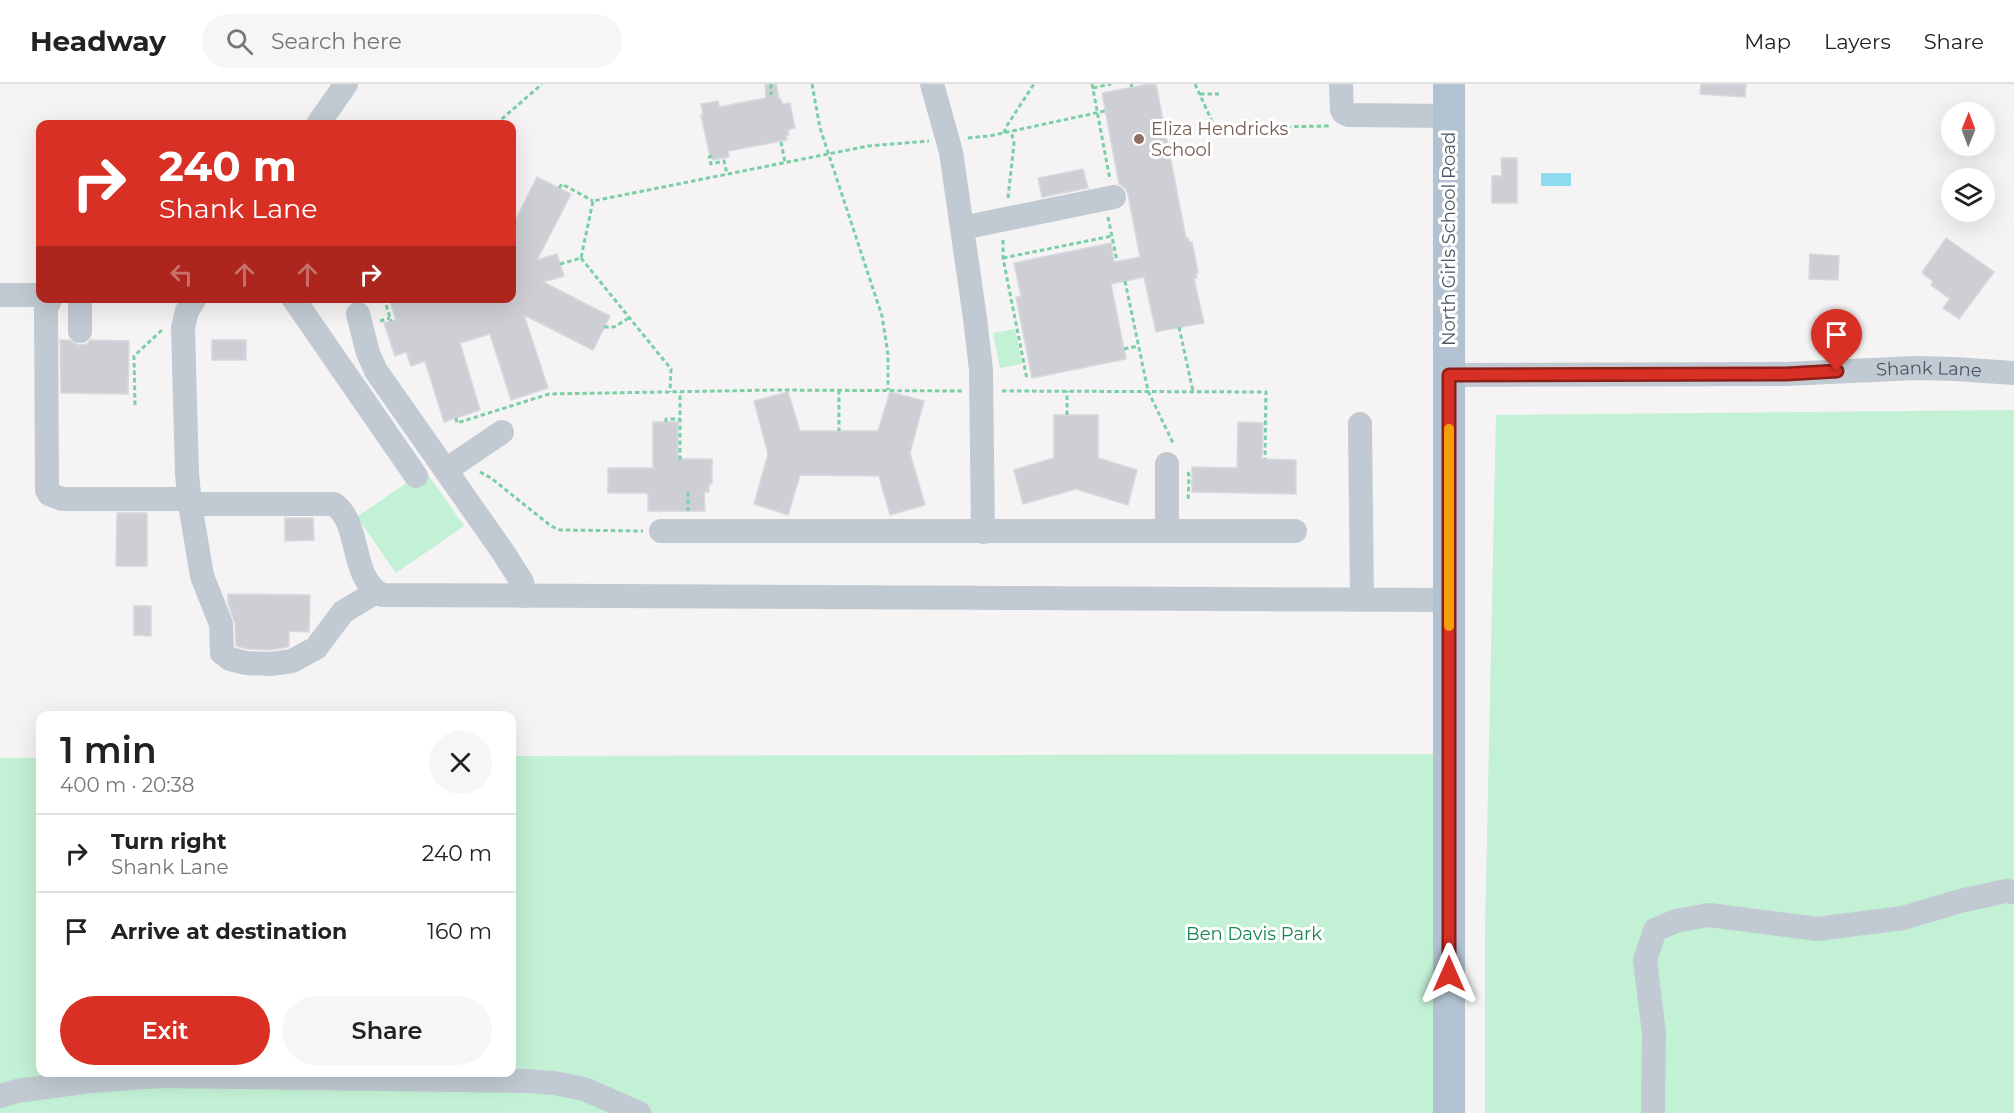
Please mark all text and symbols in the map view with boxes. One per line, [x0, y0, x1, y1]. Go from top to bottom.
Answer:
search box [202, 14, 622, 68]
text: Headway [30, 24, 166, 58]
icon: search [223, 25, 256, 58]
text: Search here [271, 28, 402, 55]
text: Map [1744, 29, 1791, 54]
text: Layers [1824, 29, 1891, 54]
text: Share [1924, 29, 1984, 54]
north arrow [1941, 102, 1995, 156]
map controls [1941, 102, 1995, 222]
place label: Eliza Hendricks School [1151, 118, 1289, 161]
marker: Eliza Hendricks School [1132, 132, 1146, 146]
street label: North Girls School Road [1438, 132, 1460, 346]
text: 240 m [159, 140, 297, 192]
icon: right [60, 144, 138, 222]
button: layers [1941, 168, 1995, 222]
text: Shank Lane [159, 192, 318, 225]
icon: left [165, 258, 198, 291]
icon: ahead [228, 258, 261, 291]
icon: ahead [291, 258, 324, 291]
icon: right [354, 258, 387, 291]
pin [1811, 309, 1862, 371]
icon: arrive [1820, 318, 1853, 351]
street label: Shank Lane [1875, 357, 1983, 382]
text: 1 min [60, 728, 157, 772]
button: close [429, 731, 492, 794]
text: 400 m · 20:38 [60, 773, 195, 797]
text: Turn right [111, 828, 226, 855]
icon: right [60, 837, 93, 870]
text: 240 m [422, 840, 492, 867]
text: Shank Lane [111, 855, 229, 879]
icon: arrive [60, 915, 93, 948]
text: Arrive at destination [111, 918, 347, 945]
text: 160 m [427, 918, 492, 945]
park label: Ben Davis Park [1186, 923, 1322, 945]
position arrow [1417, 942, 1481, 1006]
button: Exit [60, 996, 270, 1065]
button: Share [282, 996, 492, 1065]

